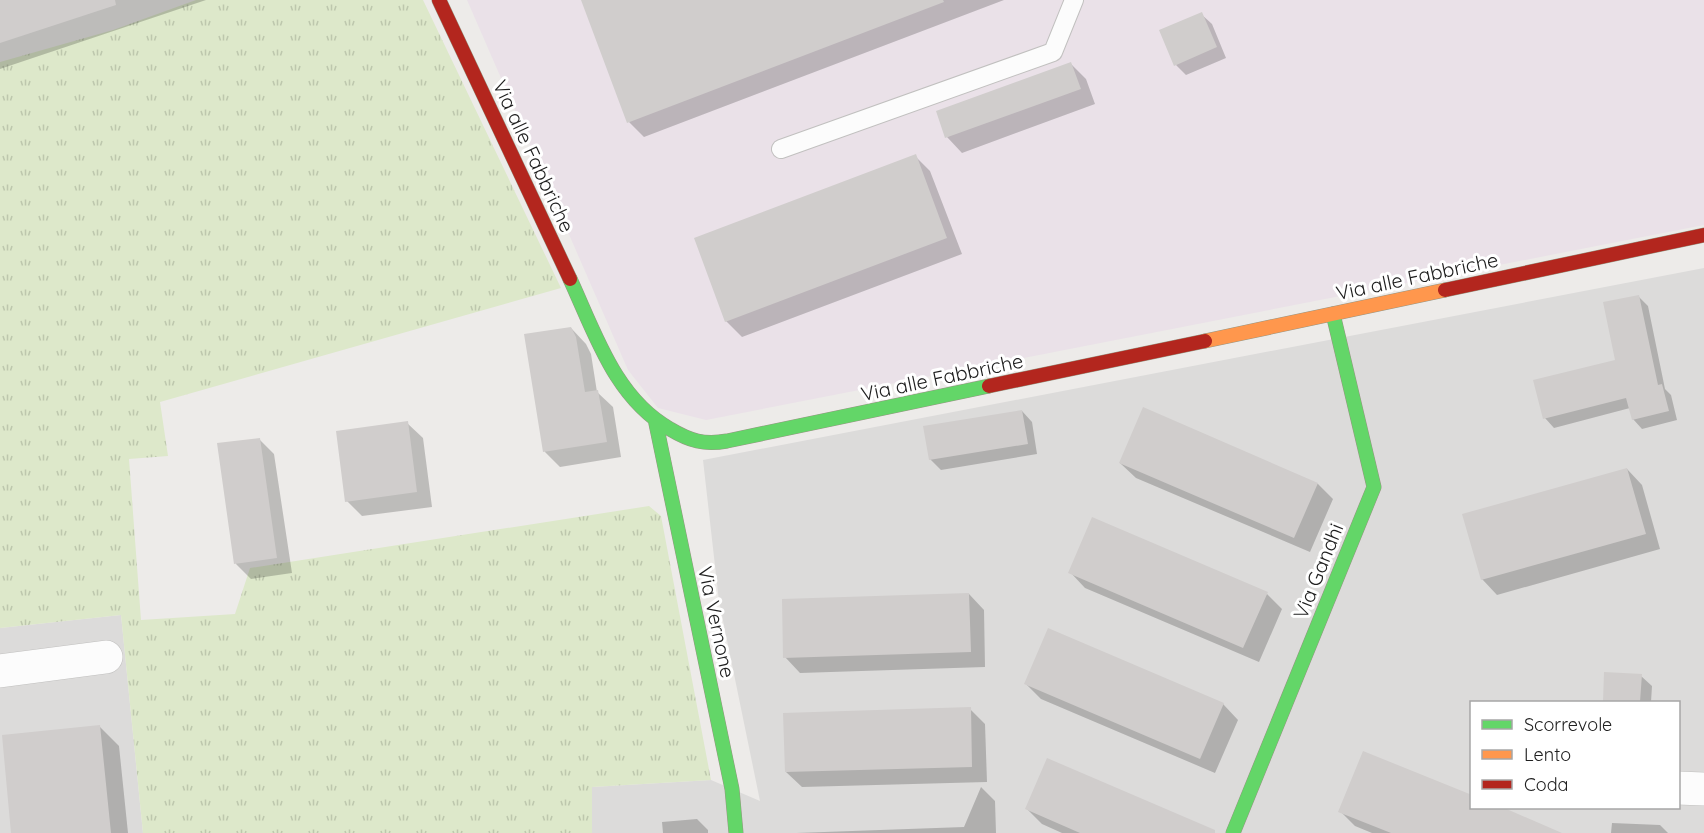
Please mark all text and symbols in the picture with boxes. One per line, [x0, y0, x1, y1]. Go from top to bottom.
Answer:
street label: Via alle Fabbriche [488, 76, 580, 236]
street label: Via alle Fabbriche [1334, 247, 1500, 305]
street label: Via alle Fabbriche [859, 348, 1025, 406]
street label: Via Gandhi [1288, 520, 1348, 622]
street label: Via Vernone [693, 564, 741, 680]
legend [1470, 701, 1680, 809]
text: Scorrevole [1524, 713, 1612, 736]
text: Lento [1524, 743, 1571, 766]
text: Coda [1524, 773, 1568, 796]

